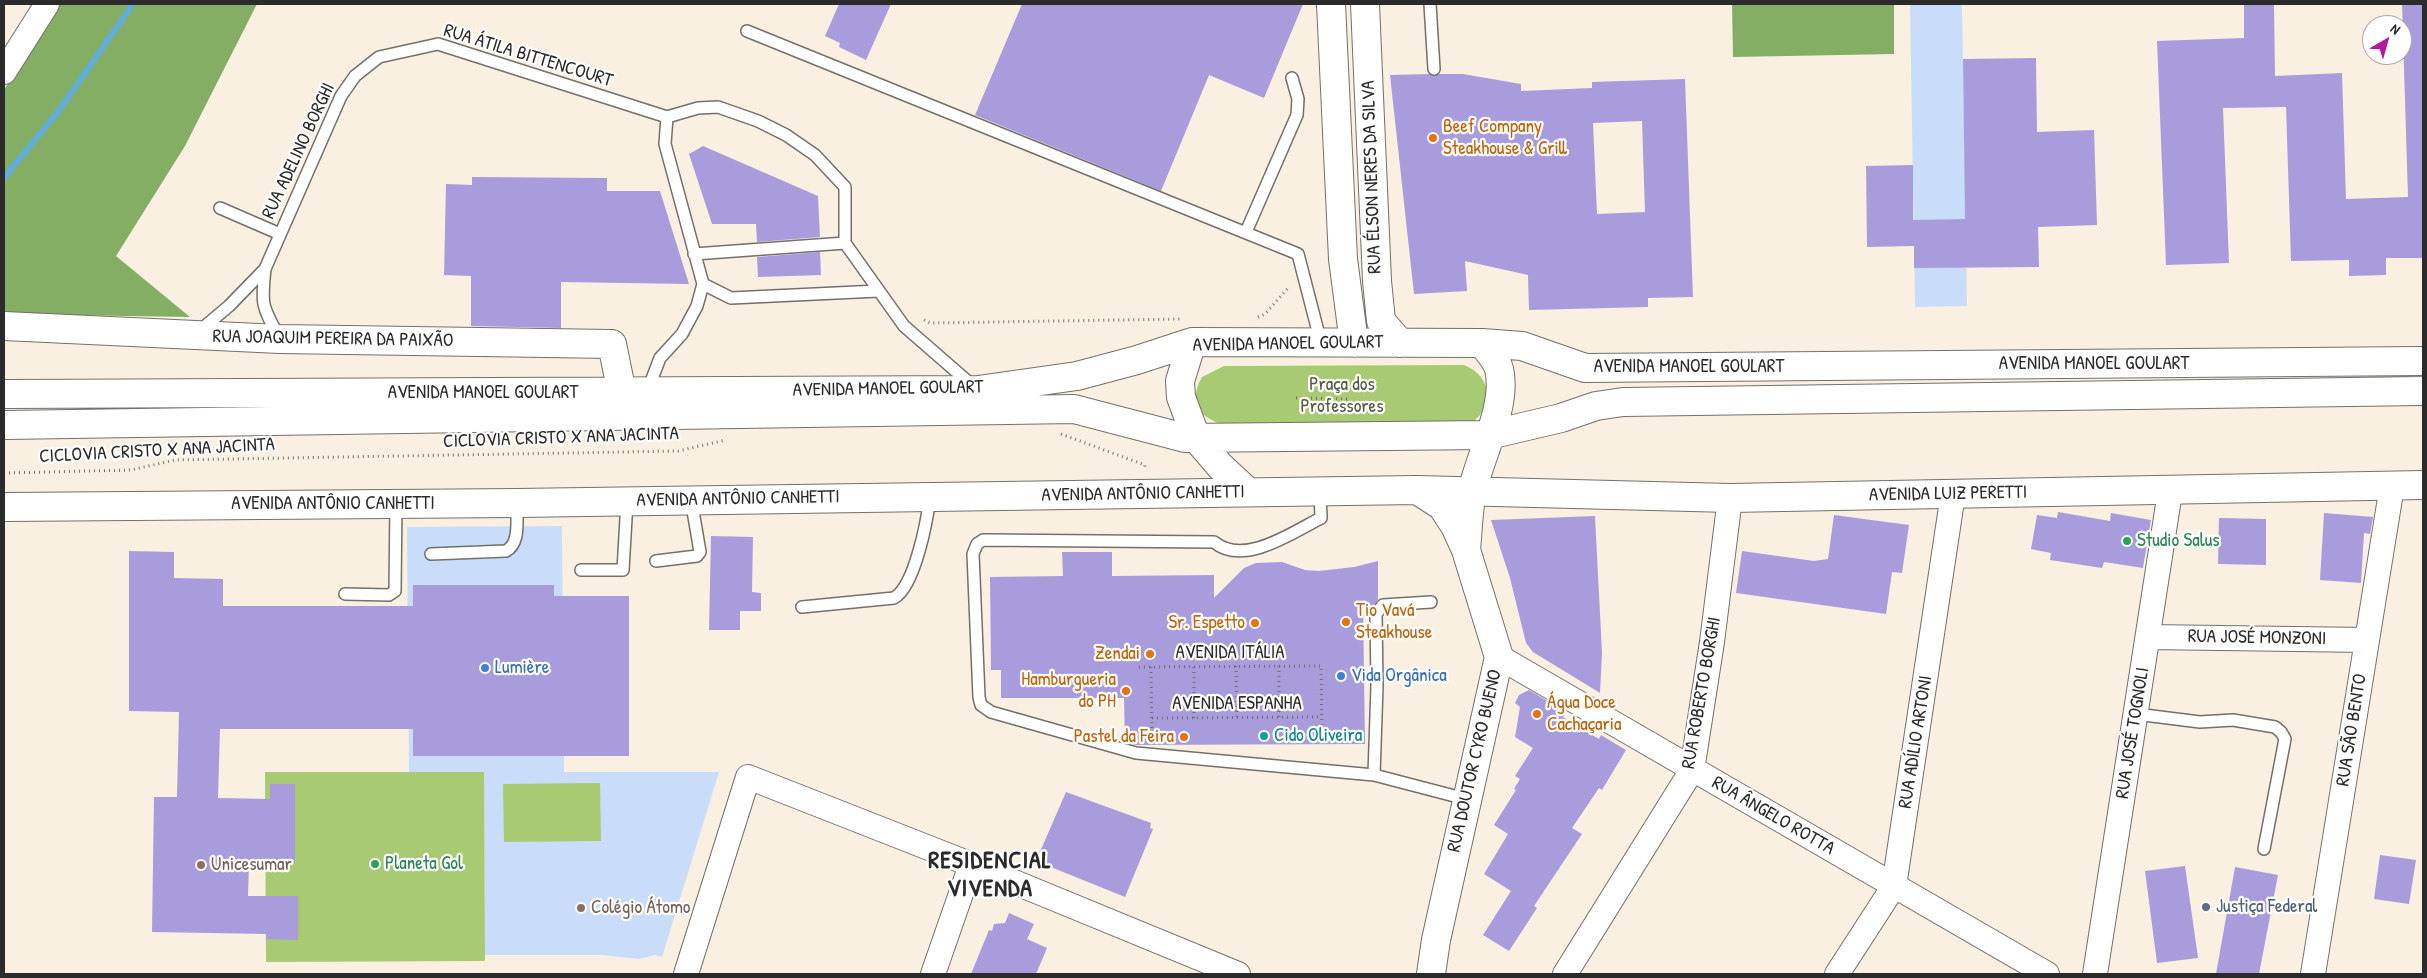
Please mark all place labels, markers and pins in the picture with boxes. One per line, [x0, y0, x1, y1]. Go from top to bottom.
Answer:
place label: Beef Company Steakhouse & Grill [1443, 116, 1567, 160]
marker: Beef Company Steakhouse & Grill [1427, 132, 1439, 144]
place label: Studio Salus [2137, 530, 2220, 552]
marker: Studio Salus [2121, 535, 2133, 547]
place label: Tio Vavá Steakhouse [1356, 600, 1432, 644]
place label: Sr. Espetto [1168, 612, 1245, 634]
marker: Tio Vavá Steakhouse [1340, 616, 1352, 628]
marker: Sr. Espetto [1249, 617, 1261, 629]
place label: Zendai [1095, 643, 1140, 665]
marker: Zendai [1144, 648, 1156, 660]
place label: Lumière [495, 657, 549, 679]
marker: Lumière [479, 662, 491, 674]
place label: Vida Orgânica [1351, 665, 1447, 687]
place label: Hamburgueria do PH [1021, 669, 1116, 713]
marker: Vida Orgânica [1335, 670, 1347, 682]
marker: Hamburgueria do PH [1120, 685, 1132, 697]
place label: Água Doce Cachaçaria [1547, 692, 1621, 736]
marker: Água Doce Cachaçaria [1531, 708, 1543, 720]
place label: Cido Oliveira [1274, 725, 1362, 747]
place label: Pastel da Feira [1074, 726, 1174, 748]
marker: Cido Oliveira [1258, 730, 1270, 742]
marker: Pastel da Feira [1178, 731, 1190, 743]
place label: Planeta Gol [385, 853, 463, 875]
place label: Unicesumar [211, 854, 292, 876]
marker: Planeta Gol [369, 858, 381, 870]
marker: Unicesumar [195, 859, 207, 871]
place label: Justiça Federal [2216, 896, 2317, 918]
place label: Colégio Átomo [591, 897, 690, 919]
marker: Justiça Federal [2200, 901, 2212, 913]
marker: Colégio Átomo [575, 902, 587, 914]

